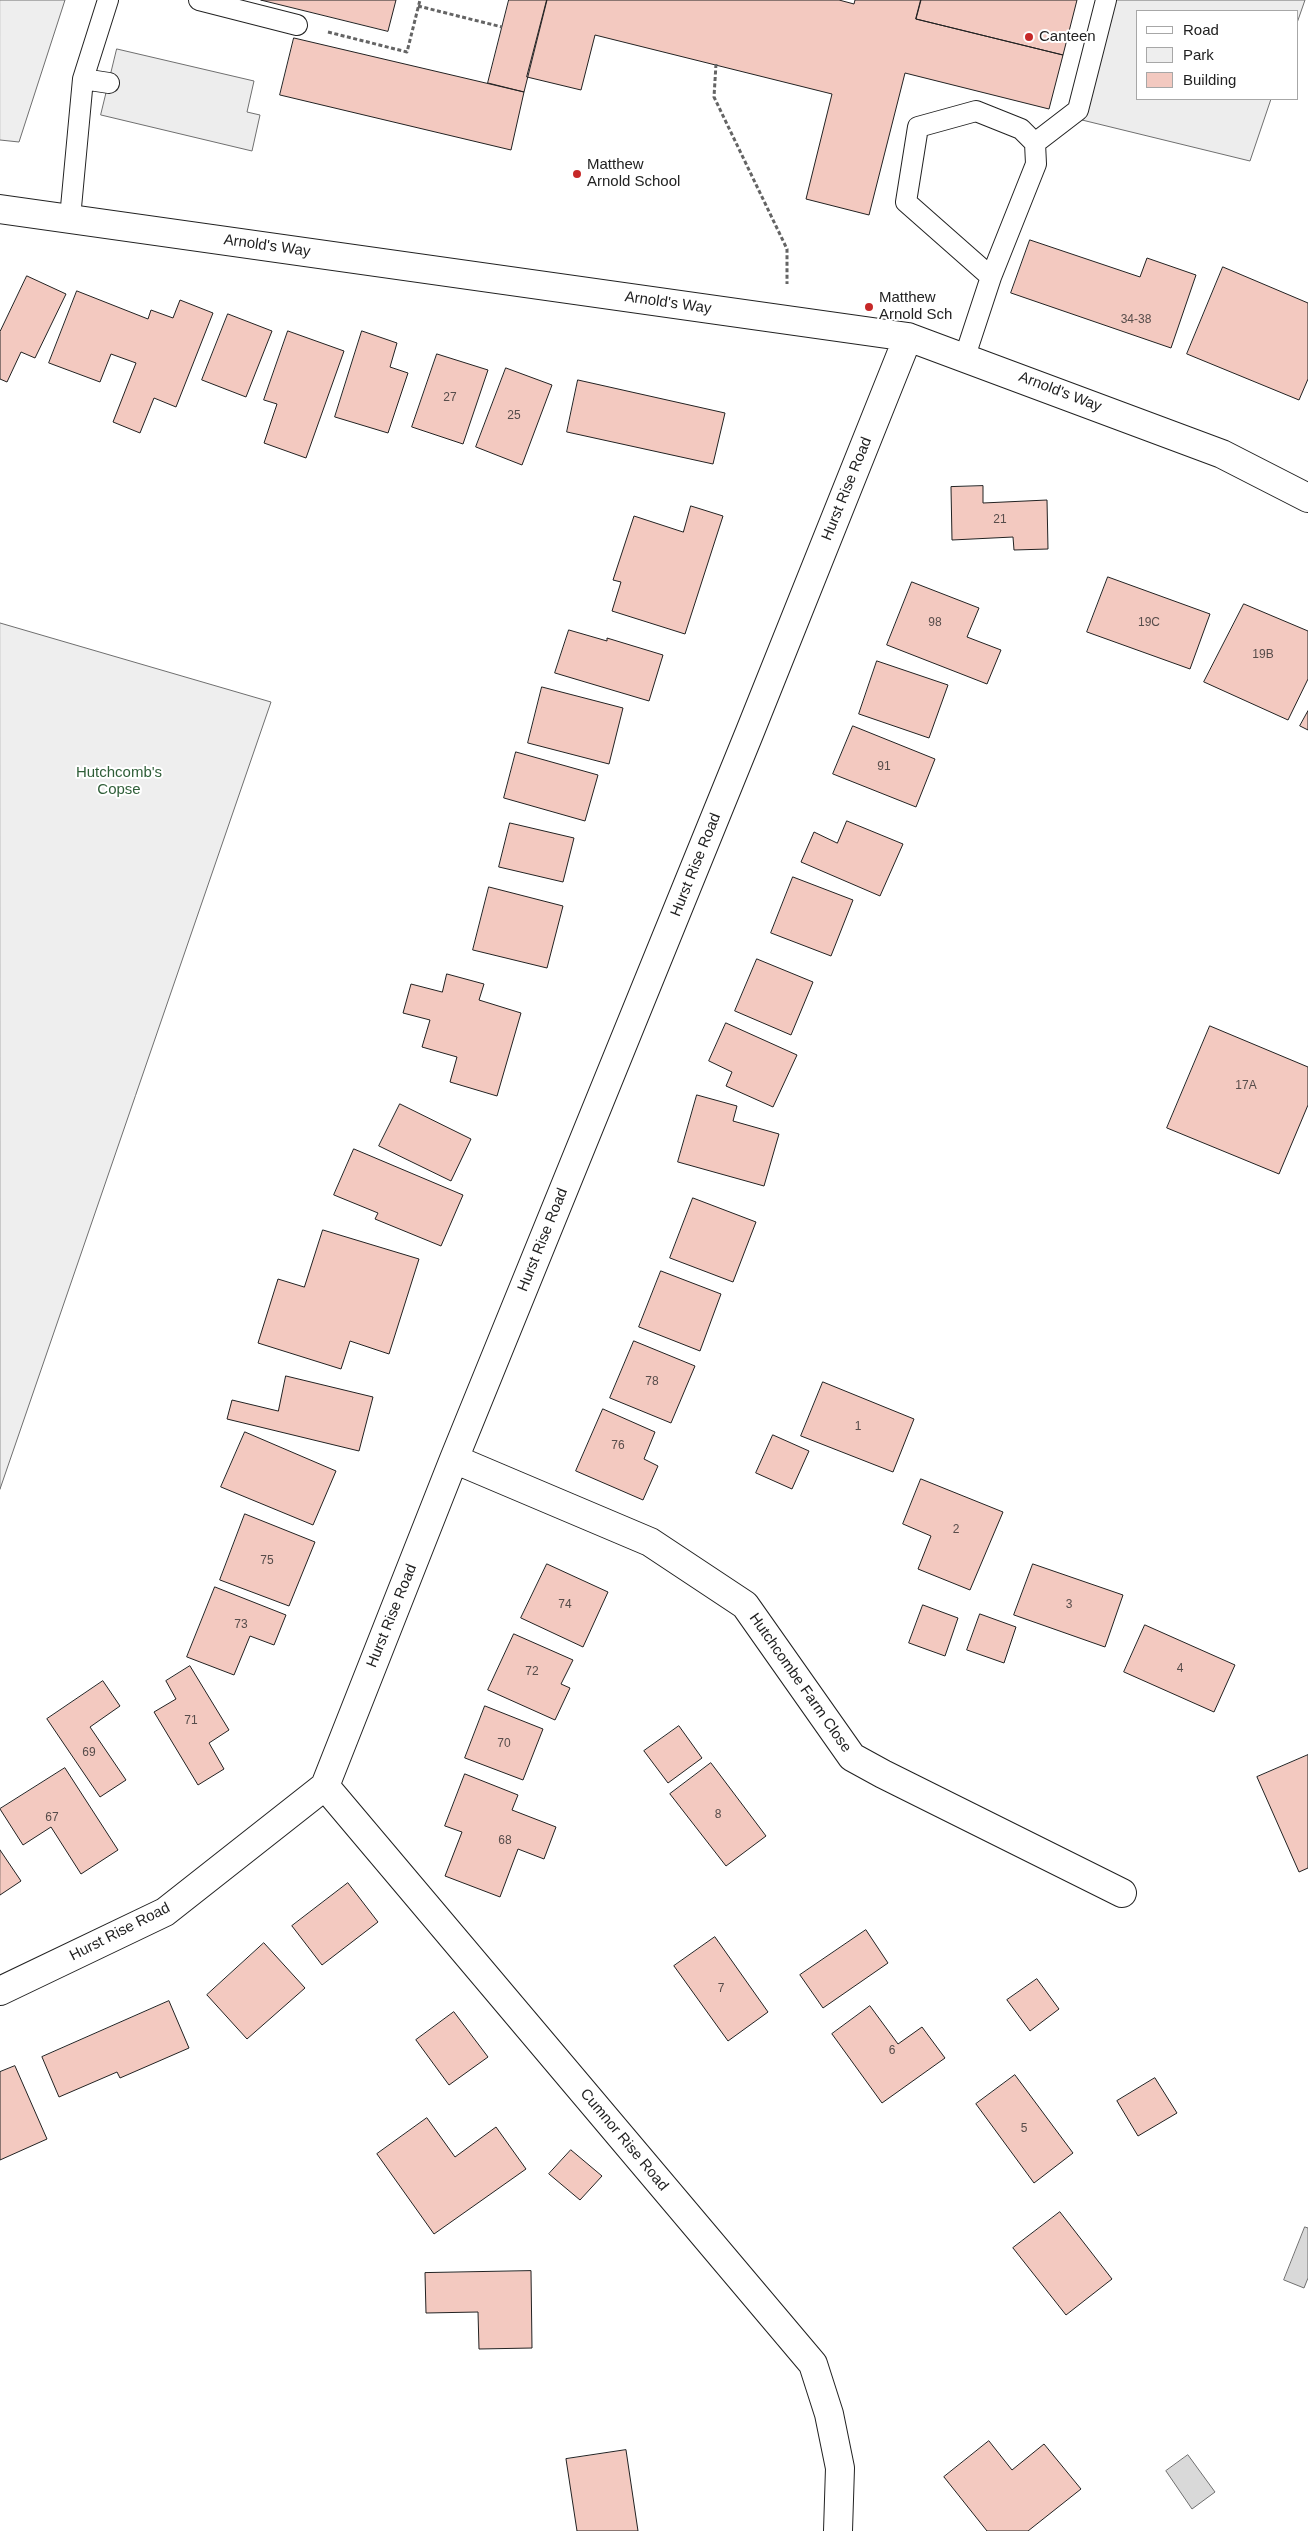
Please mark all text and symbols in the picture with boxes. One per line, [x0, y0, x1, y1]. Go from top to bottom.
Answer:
legend [1136, 10, 1298, 100]
text: Road [1183, 21, 1219, 38]
place label: Canteen [1039, 28, 1096, 46]
marker: Canteen [1023, 31, 1035, 43]
text: Park [1183, 46, 1214, 63]
text: Building [1183, 71, 1236, 88]
place label: Matthew Arnold School [587, 156, 680, 191]
marker: Matthew Arnold School [571, 168, 583, 180]
street label: Arnold's Way [223, 231, 311, 261]
street label: Arnold's Way [624, 288, 712, 318]
place label: Matthew Arnold Sch [879, 289, 952, 324]
marker: Matthew Arnold Sch [863, 301, 875, 313]
house number: 34-38 [1121, 313, 1151, 327]
street label: Arnold's Way [1016, 368, 1104, 416]
house number: 27 [443, 391, 457, 405]
house number: 25 [507, 409, 521, 423]
street label: Hurst Rise Road [818, 435, 876, 543]
house number: 21 [993, 513, 1007, 527]
house number: 98 [928, 616, 942, 630]
house number: 19C [1138, 616, 1160, 630]
house number: 19B [1252, 648, 1274, 662]
house number: 91 [877, 760, 891, 774]
park label: Hutchcomb's Copse [76, 764, 162, 799]
street label: Hurst Rise Road [667, 811, 725, 919]
house number: 17A [1235, 1079, 1257, 1093]
street label: Hurst Rise Road [514, 1186, 572, 1294]
house number: 78 [645, 1375, 659, 1389]
house number: 1 [855, 1420, 861, 1434]
house number: 76 [611, 1439, 625, 1453]
house number: 2 [953, 1523, 959, 1537]
house number: 75 [260, 1554, 274, 1568]
street label: Hurst Rise Road [363, 1562, 421, 1670]
house number: 74 [558, 1598, 572, 1612]
house number: 3 [1066, 1598, 1072, 1612]
street label: Hutchcombe Farm Close [745, 1610, 855, 1756]
house number: 73 [234, 1618, 248, 1632]
house number: 4 [1177, 1662, 1183, 1676]
house number: 72 [525, 1665, 539, 1679]
house number: 71 [184, 1714, 198, 1728]
house number: 70 [497, 1737, 511, 1751]
house number: 69 [82, 1746, 96, 1760]
house number: 8 [715, 1808, 721, 1822]
house number: 67 [45, 1811, 59, 1825]
house number: 68 [498, 1834, 512, 1848]
street label: Hurst Rise Road [67, 1899, 173, 1965]
house number: 7 [718, 1982, 724, 1996]
house number: 6 [889, 2044, 895, 2058]
street label: Cumnor Rise Road [576, 2085, 672, 2195]
house number: 5 [1021, 2122, 1027, 2136]

